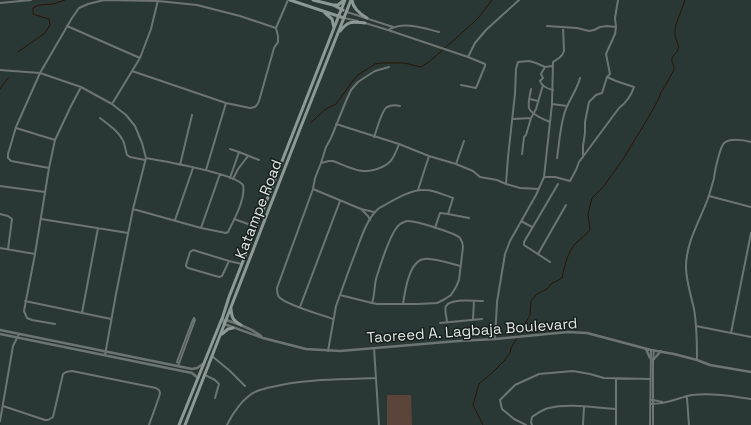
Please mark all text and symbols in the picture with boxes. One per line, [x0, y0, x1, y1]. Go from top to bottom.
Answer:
street label: Katampe Road [230, 157, 286, 261]
street label: Taoreed A. Lagbaja Boulevard [366, 313, 578, 347]

